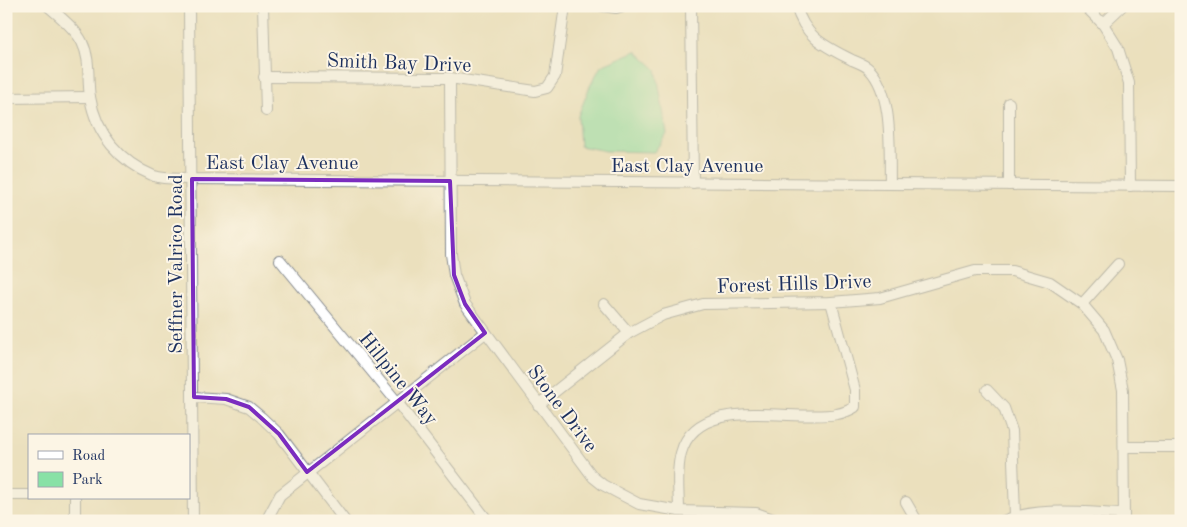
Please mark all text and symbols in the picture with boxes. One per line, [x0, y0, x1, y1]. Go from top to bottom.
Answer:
street label: Smith Bay Drive [326, 51, 472, 77]
street label: East Clay Avenue [205, 154, 359, 174]
street label: East Clay Avenue [610, 157, 764, 177]
street label: Seffner Valrico Road [167, 174, 187, 354]
street label: Forest Hills Drive [716, 272, 872, 298]
street label: Hillpine Way [354, 329, 441, 430]
street label: Stone Drive [522, 362, 600, 456]
legend [28, 434, 190, 500]
text: Road [72, 449, 106, 464]
text: Park [72, 473, 103, 488]

